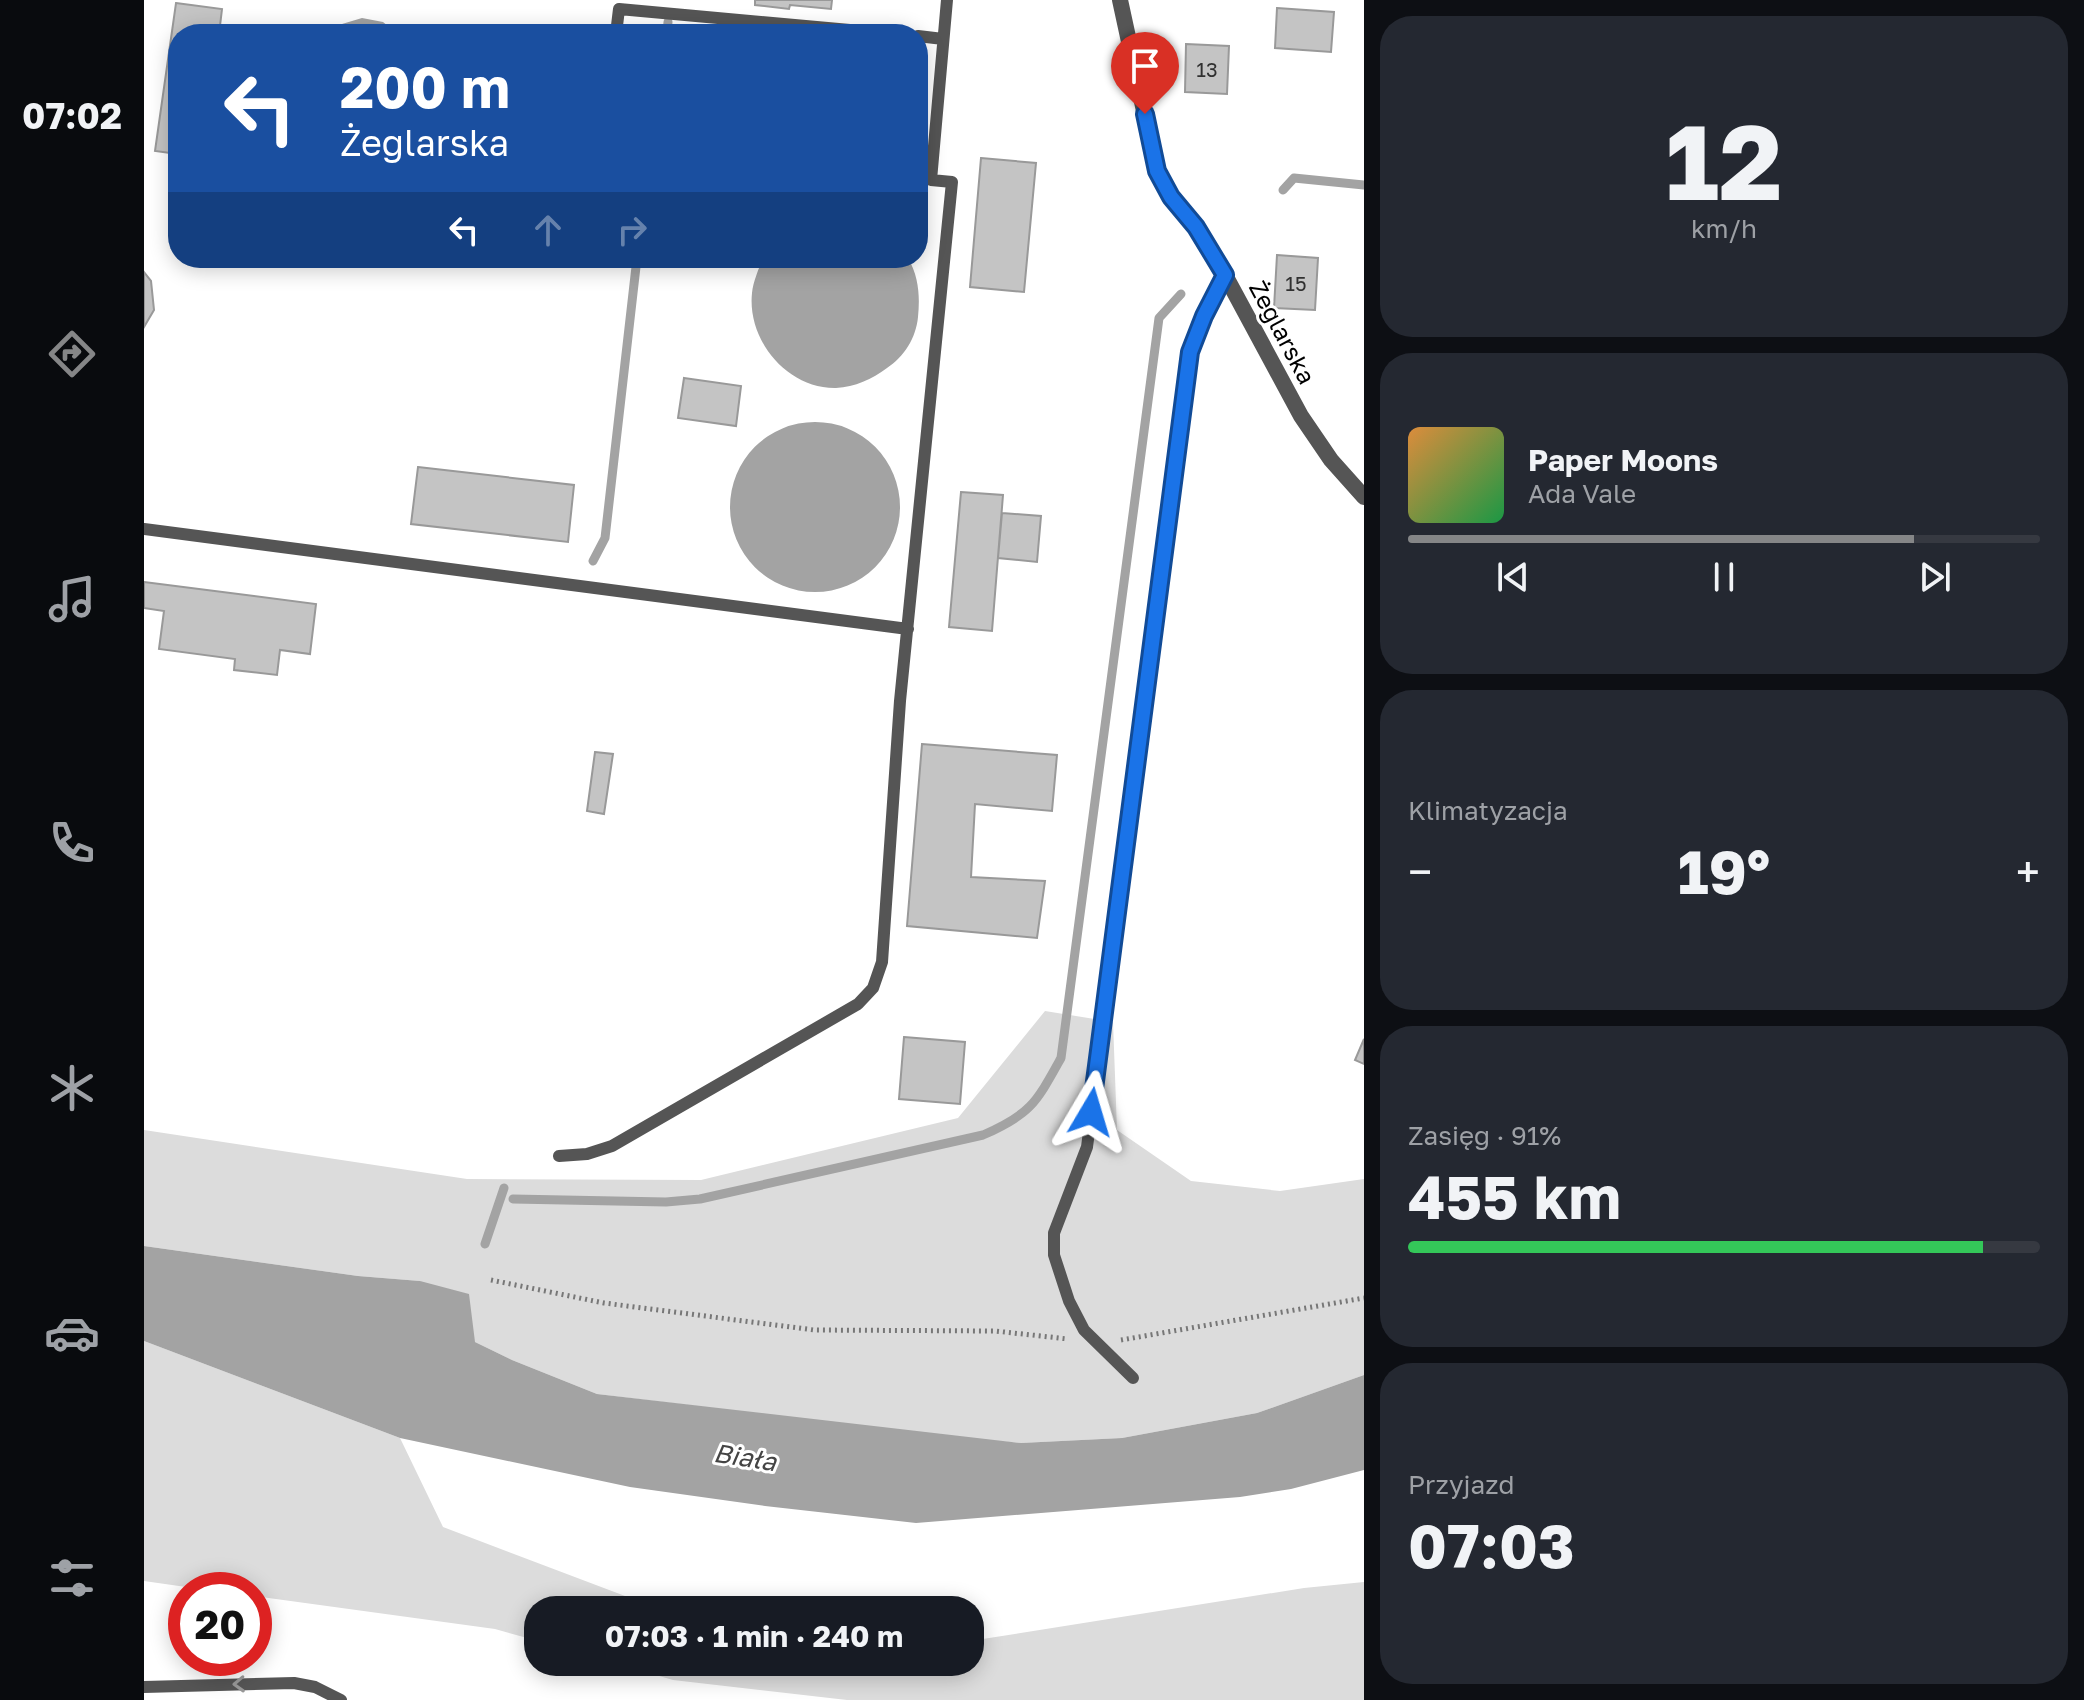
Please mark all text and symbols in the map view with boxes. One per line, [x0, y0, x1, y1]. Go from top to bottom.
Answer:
pin [1111, 32, 1179, 114]
icon: arrive [1123, 44, 1167, 88]
text: 200 m [340, 53, 510, 120]
icon: left [208, 56, 312, 160]
house number: 13 [1196, 57, 1218, 81]
text: 07:02 [22, 94, 122, 137]
text: 12 [1665, 98, 1783, 223]
text: Żeglarska [340, 121, 509, 164]
icon: left [442, 208, 486, 252]
icon: ahead [526, 208, 570, 252]
icon: right [610, 208, 654, 252]
text: km/h [1691, 213, 1757, 244]
house number: 15 [1285, 271, 1307, 295]
street label: Żeglarska [1244, 275, 1322, 389]
icon: directions [44, 326, 100, 382]
text: Paper Moons [1528, 442, 1718, 478]
text: Ada Vale [1528, 478, 1636, 509]
icon: previous [1491, 555, 1535, 599]
icon: pause [1702, 555, 1746, 599]
icon: next [1913, 555, 1957, 599]
icon: music [44, 571, 100, 627]
text: Klimatyzacja [1408, 795, 1568, 826]
icon: phone [44, 815, 100, 871]
text: 19° [1678, 835, 1770, 907]
text: − [1408, 845, 1432, 898]
text: + [2016, 845, 2040, 898]
icon: climate [44, 1060, 100, 1116]
position arrow [1049, 1070, 1133, 1154]
text: Zasięg · 91% [1408, 1120, 1561, 1151]
text: 455 km [1408, 1160, 1621, 1232]
icon: car [44, 1305, 100, 1361]
water label: Biała [712, 1437, 780, 1477]
text: Przyjazd [1408, 1469, 1514, 1500]
text: 07:03 [1408, 1509, 1575, 1581]
icon: filters [44, 1550, 100, 1606]
speed limit sign: 20 [168, 1572, 272, 1676]
text: 07:03 · 1 min · 240 m [605, 1618, 903, 1654]
one-way arrow [232, 1676, 245, 1693]

